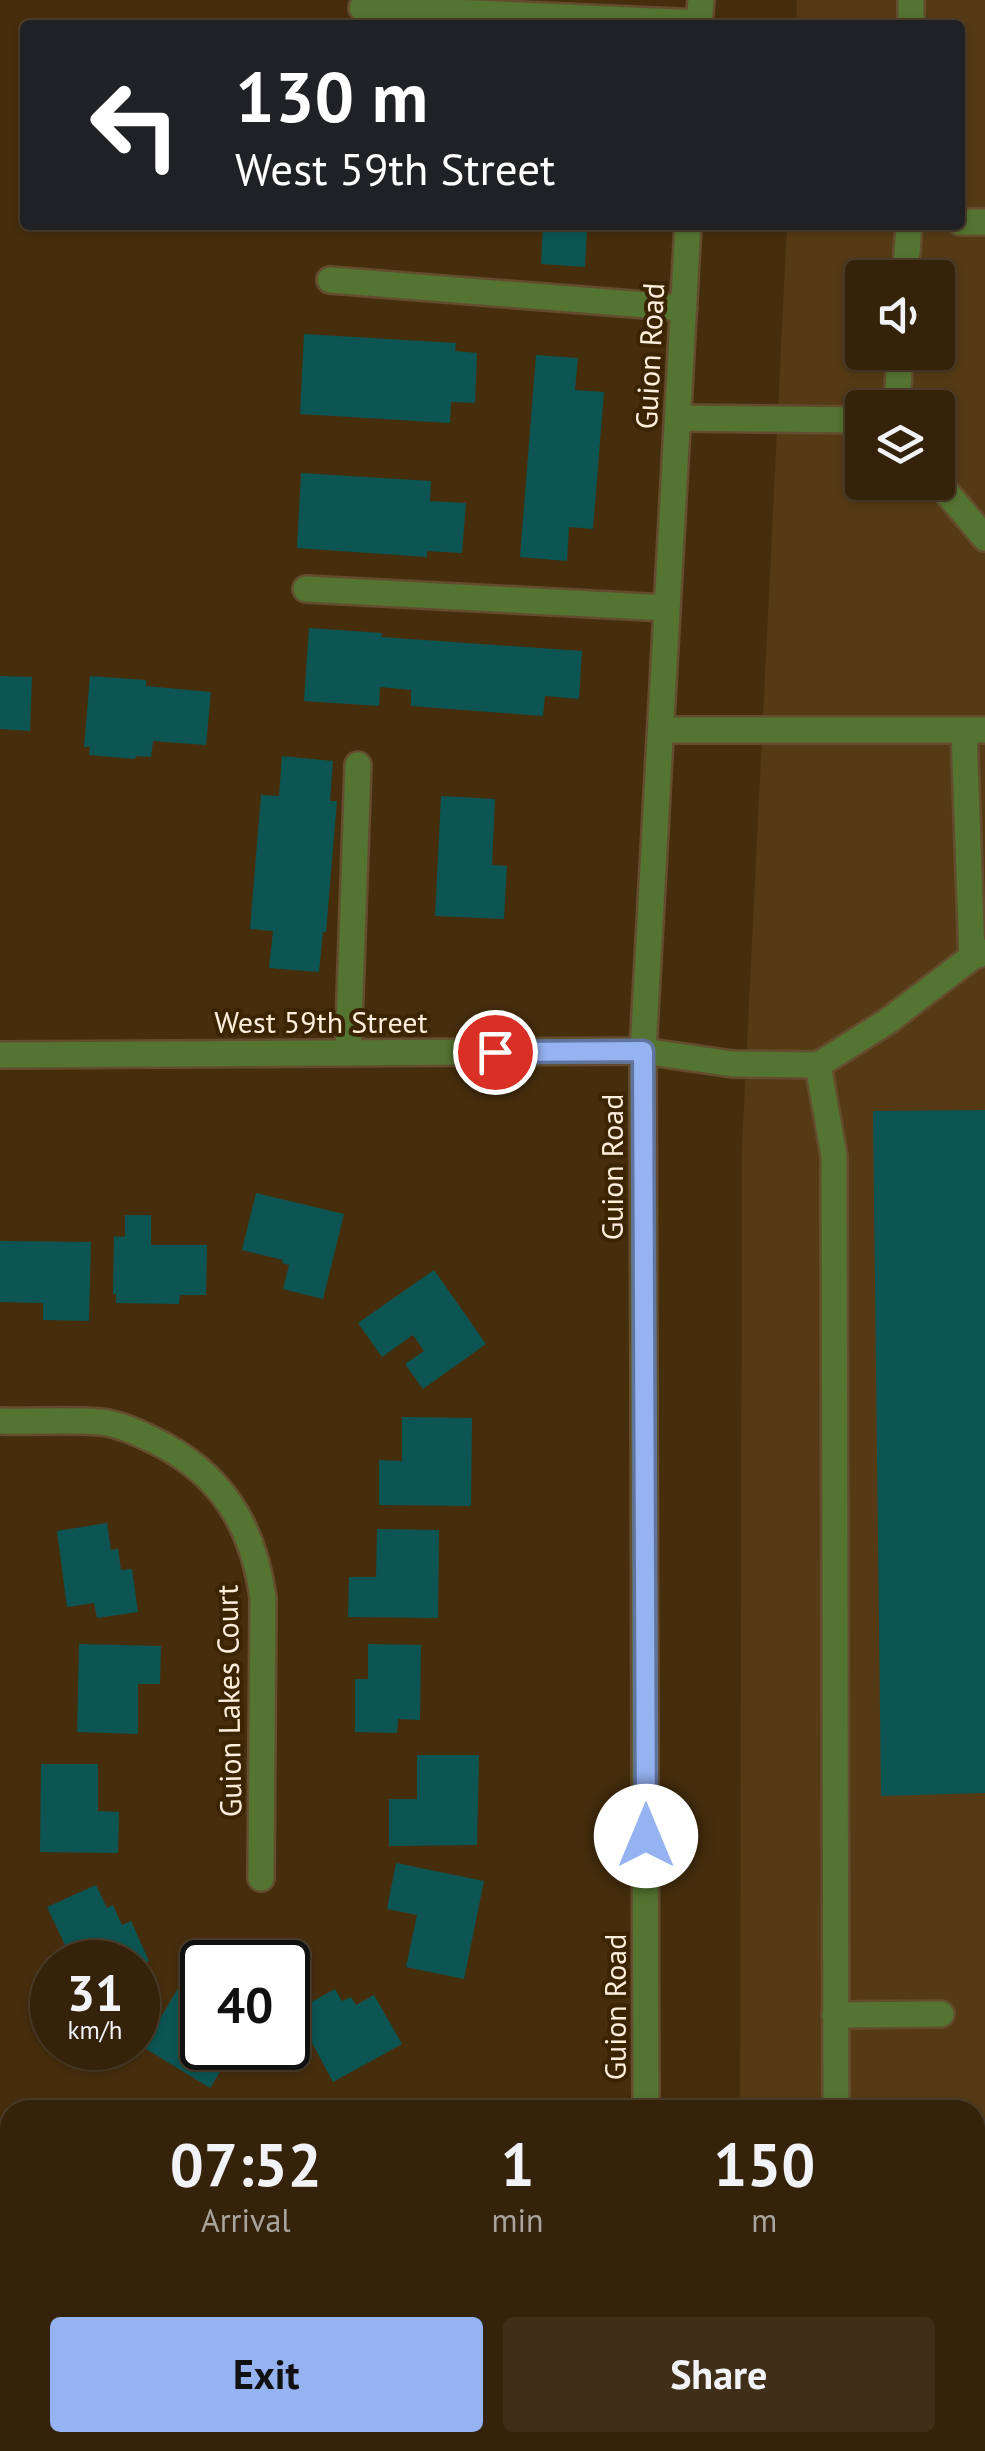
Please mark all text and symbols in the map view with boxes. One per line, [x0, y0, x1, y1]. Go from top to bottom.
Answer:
text: 130 m [235, 51, 428, 141]
icon: left [70, 60, 200, 190]
text: West 59th Street [235, 139, 555, 197]
map controls [845, 260, 955, 500]
button: sound [845, 260, 955, 370]
street label: Guion Road [626, 282, 672, 430]
button: layers [845, 390, 955, 500]
street label: West 59th Street [214, 1002, 428, 1041]
pin [453, 1010, 538, 1095]
icon: arrive [468, 1025, 523, 1080]
street label: Guion Road [592, 1094, 631, 1240]
street label: Guion Lakes Court [206, 1584, 250, 1818]
position arrow [594, 1784, 698, 1888]
street label: Guion Road [595, 1934, 634, 2080]
speed limit sign: 40 [180, 1940, 310, 2070]
text: 31 [67, 1960, 123, 2025]
text: km/h [68, 2014, 122, 2046]
text: 07:52 [170, 2125, 322, 2203]
text: 1 [501, 2125, 535, 2203]
text: 150 [713, 2125, 815, 2203]
text: Arrival [201, 2199, 291, 2241]
text: min [492, 2199, 544, 2241]
text: m [751, 2199, 777, 2241]
button: Exit [50, 2317, 483, 2432]
button: Share [503, 2317, 935, 2432]

